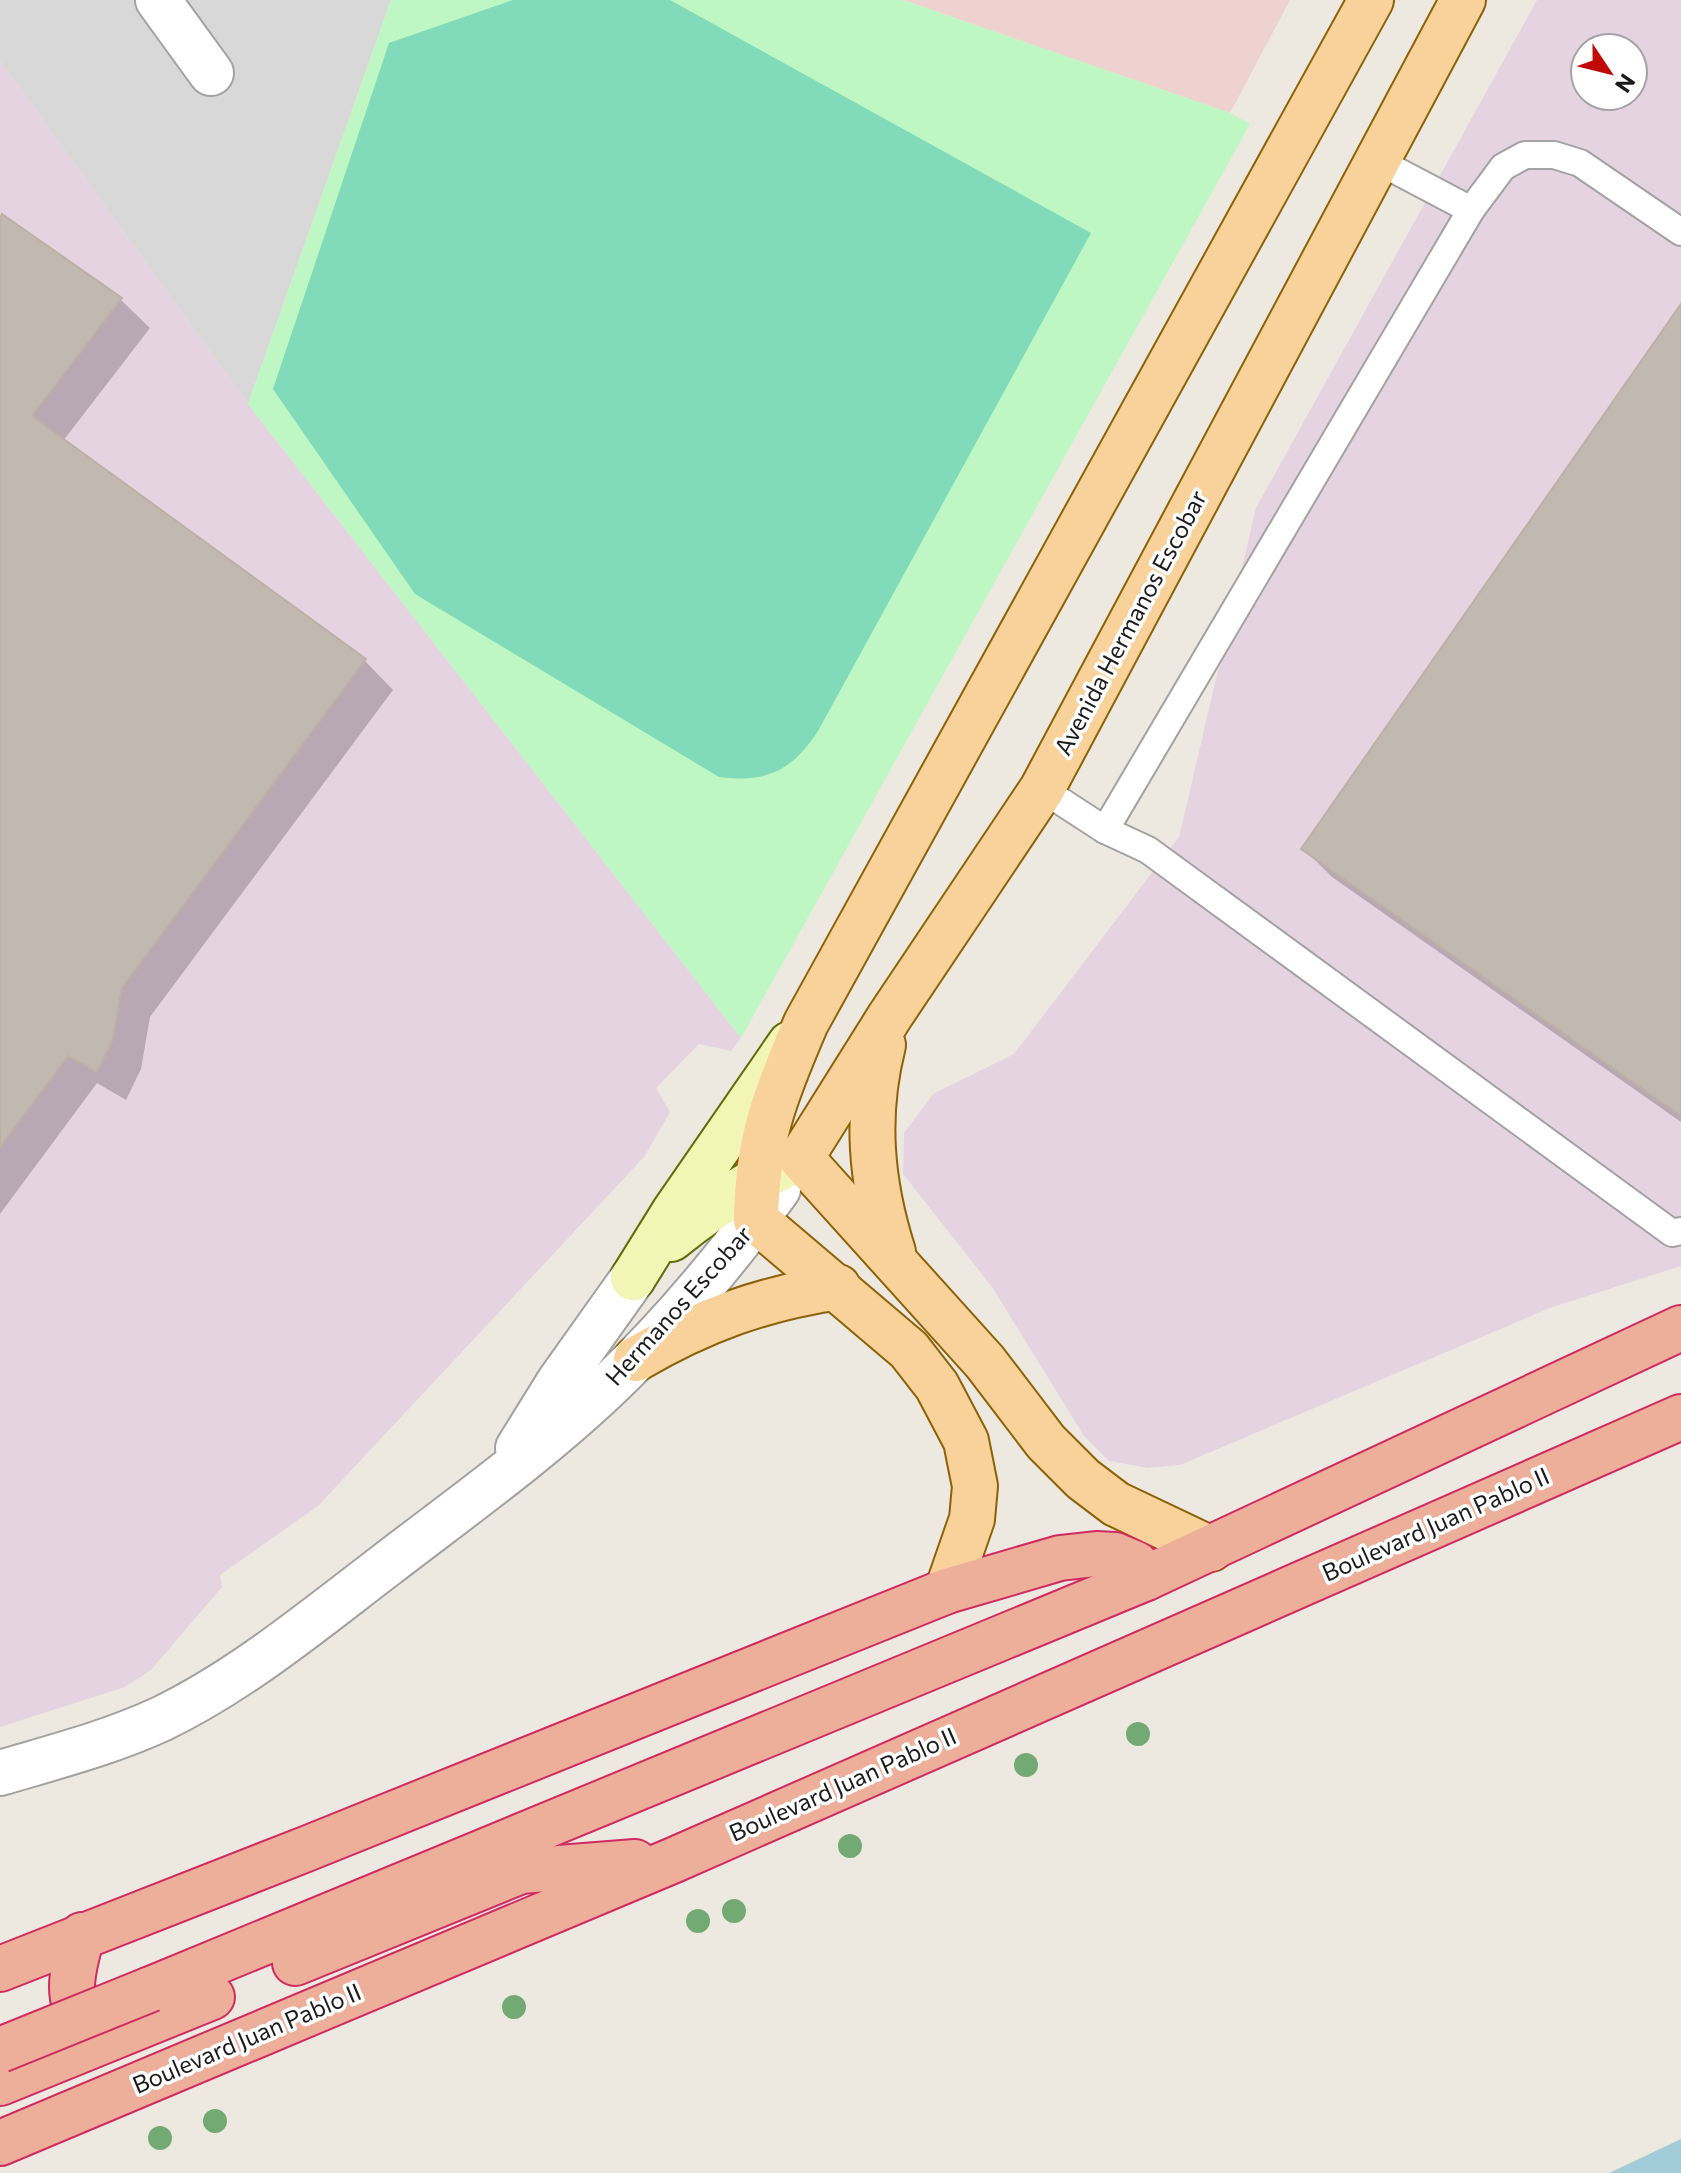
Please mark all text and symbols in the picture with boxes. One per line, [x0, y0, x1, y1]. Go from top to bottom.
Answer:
north arrow [1569, 32, 1649, 112]
text: N [1610, 69, 1642, 98]
street label: Avenida Hermanos Escobar [1047, 485, 1212, 760]
street label: Hermanos Escobar [599, 1219, 757, 1391]
street label: Boulevard Juan Pablo II [1317, 1460, 1553, 1587]
street label: Boulevard Juan Pablo II [724, 1720, 960, 1847]
street label: Boulevard Juan Pablo II [128, 1976, 365, 2099]

